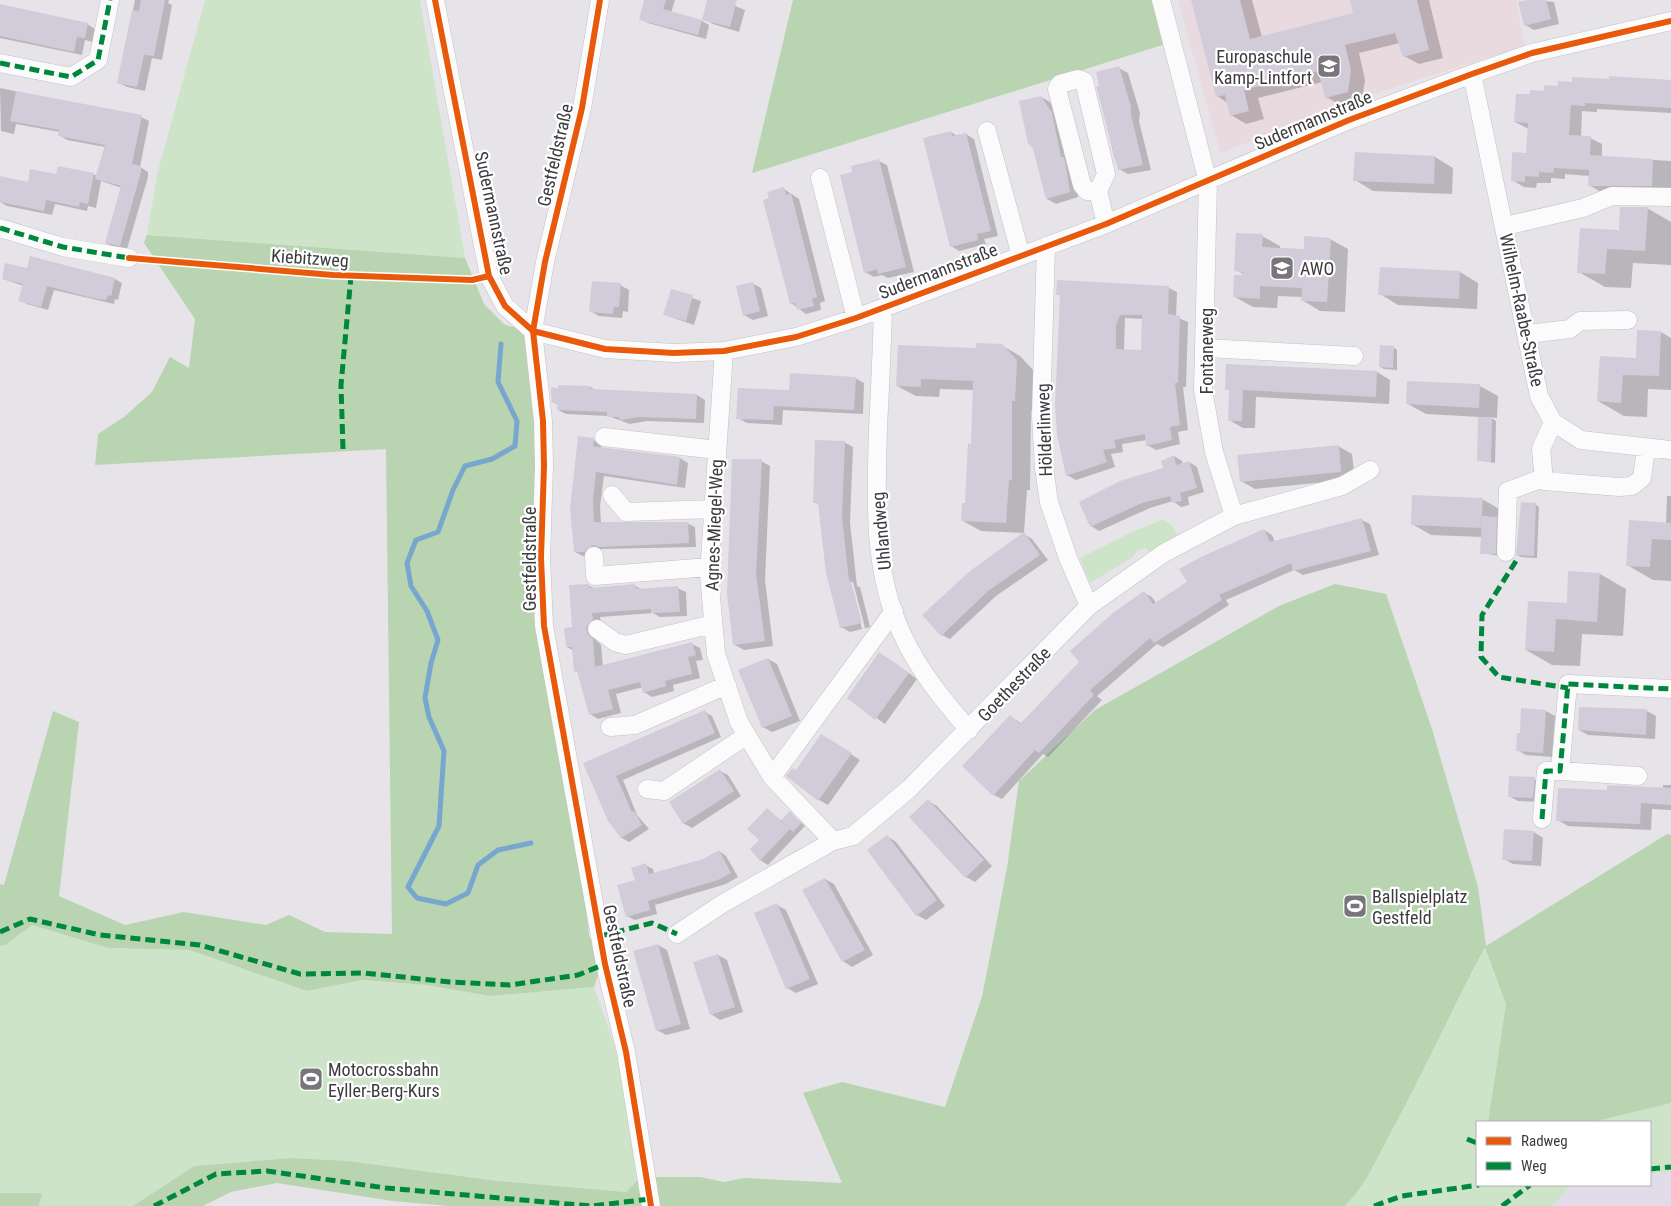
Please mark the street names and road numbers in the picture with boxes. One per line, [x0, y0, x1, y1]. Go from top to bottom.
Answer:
street label: Sudermannstraße [1251, 86, 1375, 154]
street label: Gestfeldstraße [533, 102, 577, 208]
street label: Sudermannstraße [471, 149, 517, 277]
street label: Wilhelm-Raabe-Straße [1496, 231, 1548, 389]
street label: Sudermannstraße [876, 239, 1000, 303]
street label: Kiebitzweg [271, 245, 349, 271]
street label: Fontaneweg [1196, 308, 1217, 394]
street label: Hölderlinweg [1032, 383, 1056, 477]
street label: Agnes-Miegel-Weg [701, 459, 727, 591]
street label: Uhlandweg [867, 491, 895, 571]
street label: Gestfeldstraße [519, 507, 540, 611]
street label: Goethestraße [973, 642, 1055, 726]
street label: Gestfeldstraße [599, 903, 641, 1009]

